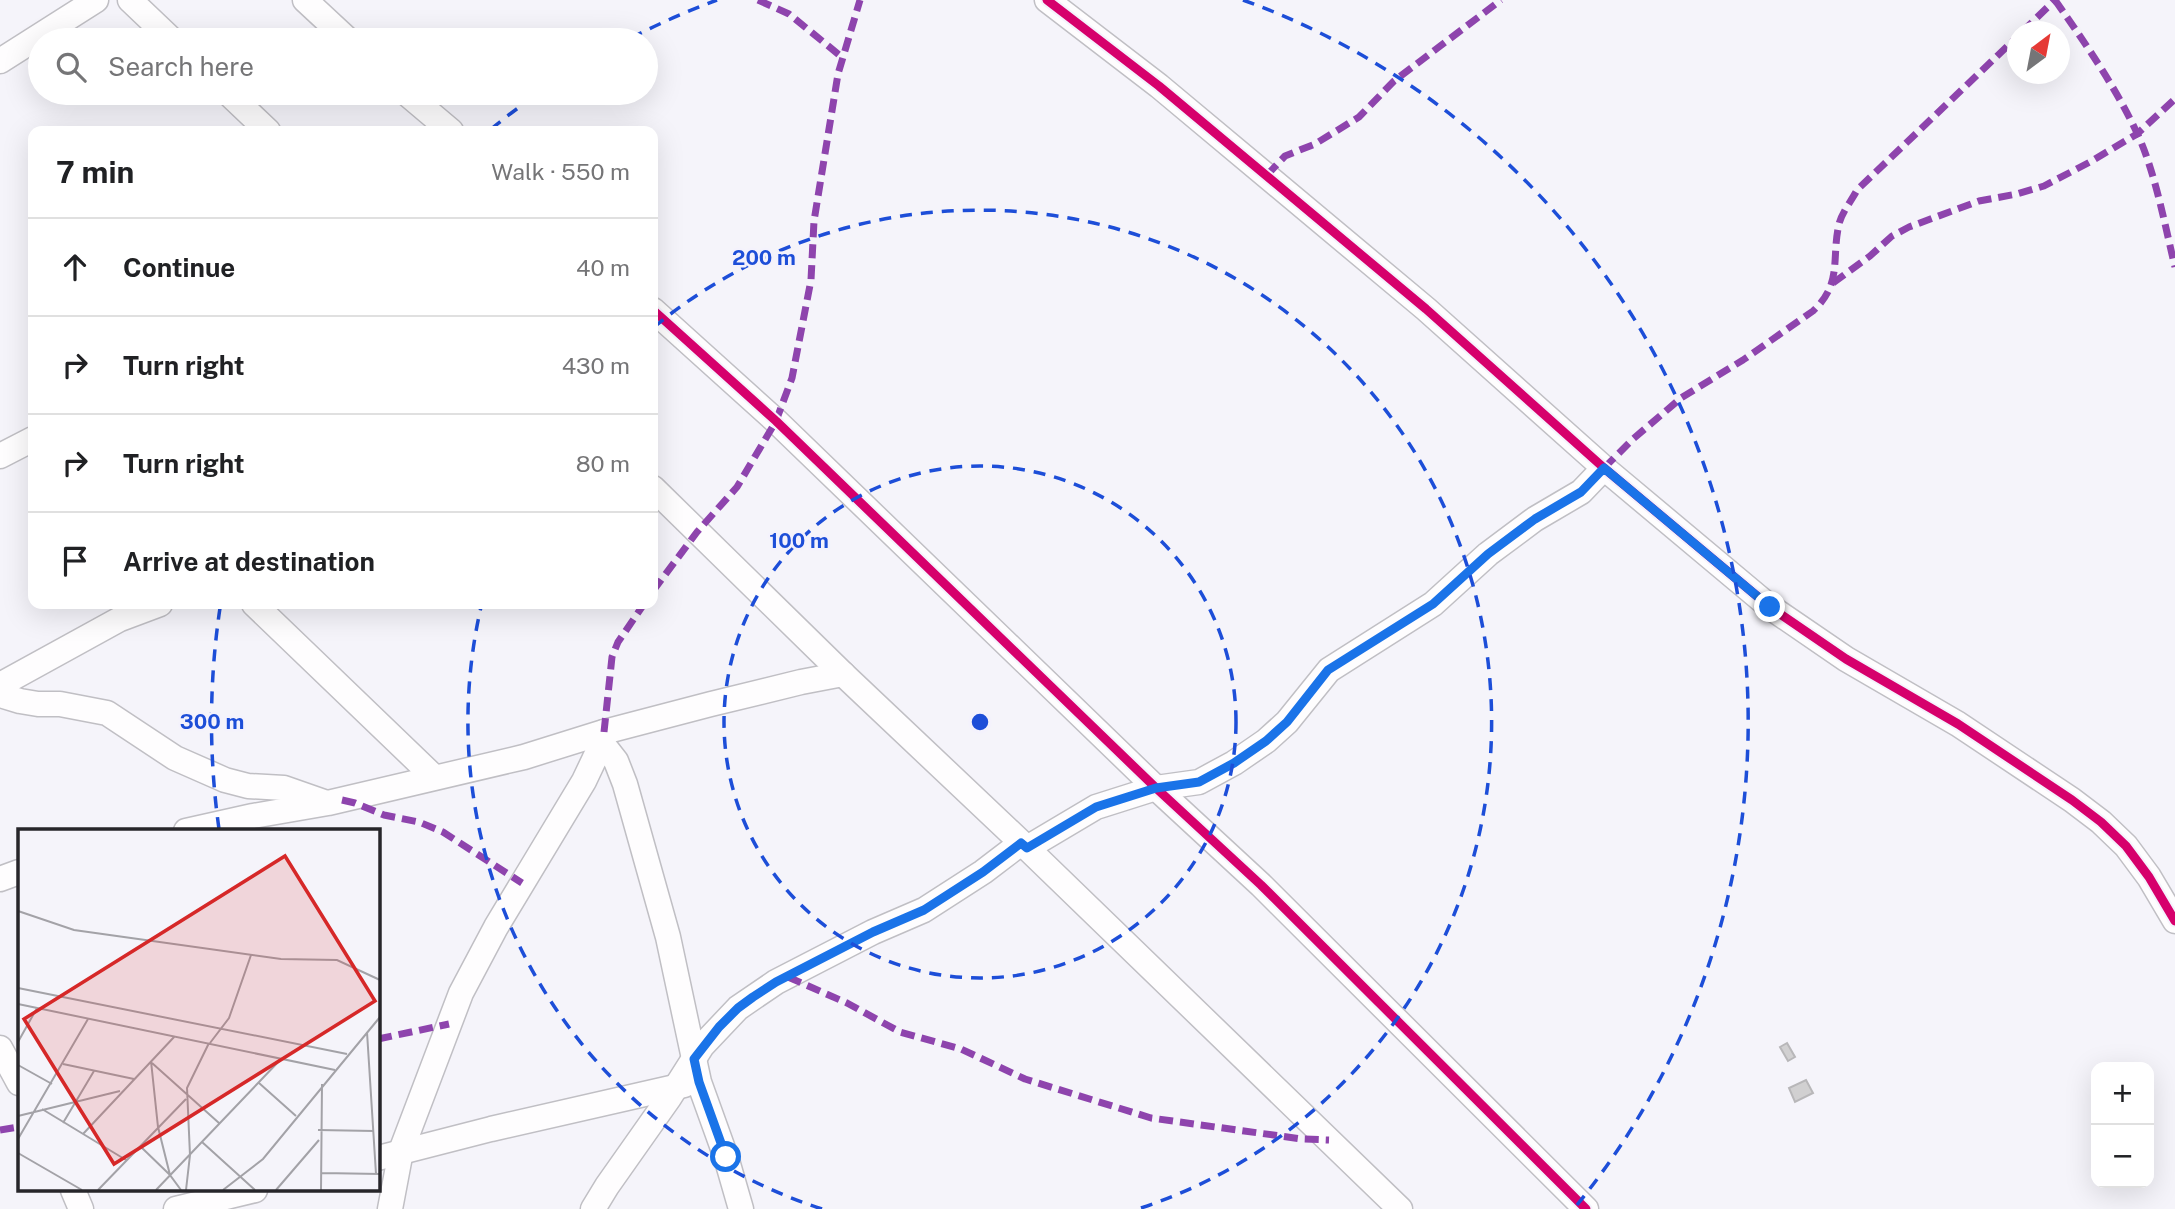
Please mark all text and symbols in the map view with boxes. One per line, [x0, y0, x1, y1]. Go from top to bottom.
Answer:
north arrow [2007, 21, 2070, 84]
search box [28, 28, 658, 105]
icon: search [52, 48, 90, 86]
text: Search here [108, 51, 254, 82]
text: 7 min [56, 154, 134, 190]
text: Walk · 550 m [491, 158, 630, 185]
text: 200 m [732, 245, 796, 270]
icon: ahead [56, 248, 94, 286]
text: Continue [123, 252, 235, 283]
text: 40 m [576, 254, 630, 281]
icon: right [56, 346, 94, 384]
text: Turn right [123, 350, 245, 381]
text: 430 m [562, 352, 630, 379]
icon: right [56, 444, 94, 482]
text: Turn right [123, 448, 245, 479]
text: 80 m [576, 450, 630, 477]
text: 100 m [769, 528, 829, 553]
icon: arrive [56, 542, 94, 580]
text: Arrive at destination [123, 546, 375, 577]
route end [1754, 591, 1785, 622]
text: 300 m [180, 709, 244, 734]
centre of rings [968, 710, 992, 734]
inset map [18, 829, 380, 1192]
map controls [2091, 1062, 2154, 1188]
button: + [2091, 1062, 2154, 1125]
button: − [2091, 1125, 2154, 1188]
route start [710, 1141, 741, 1172]

